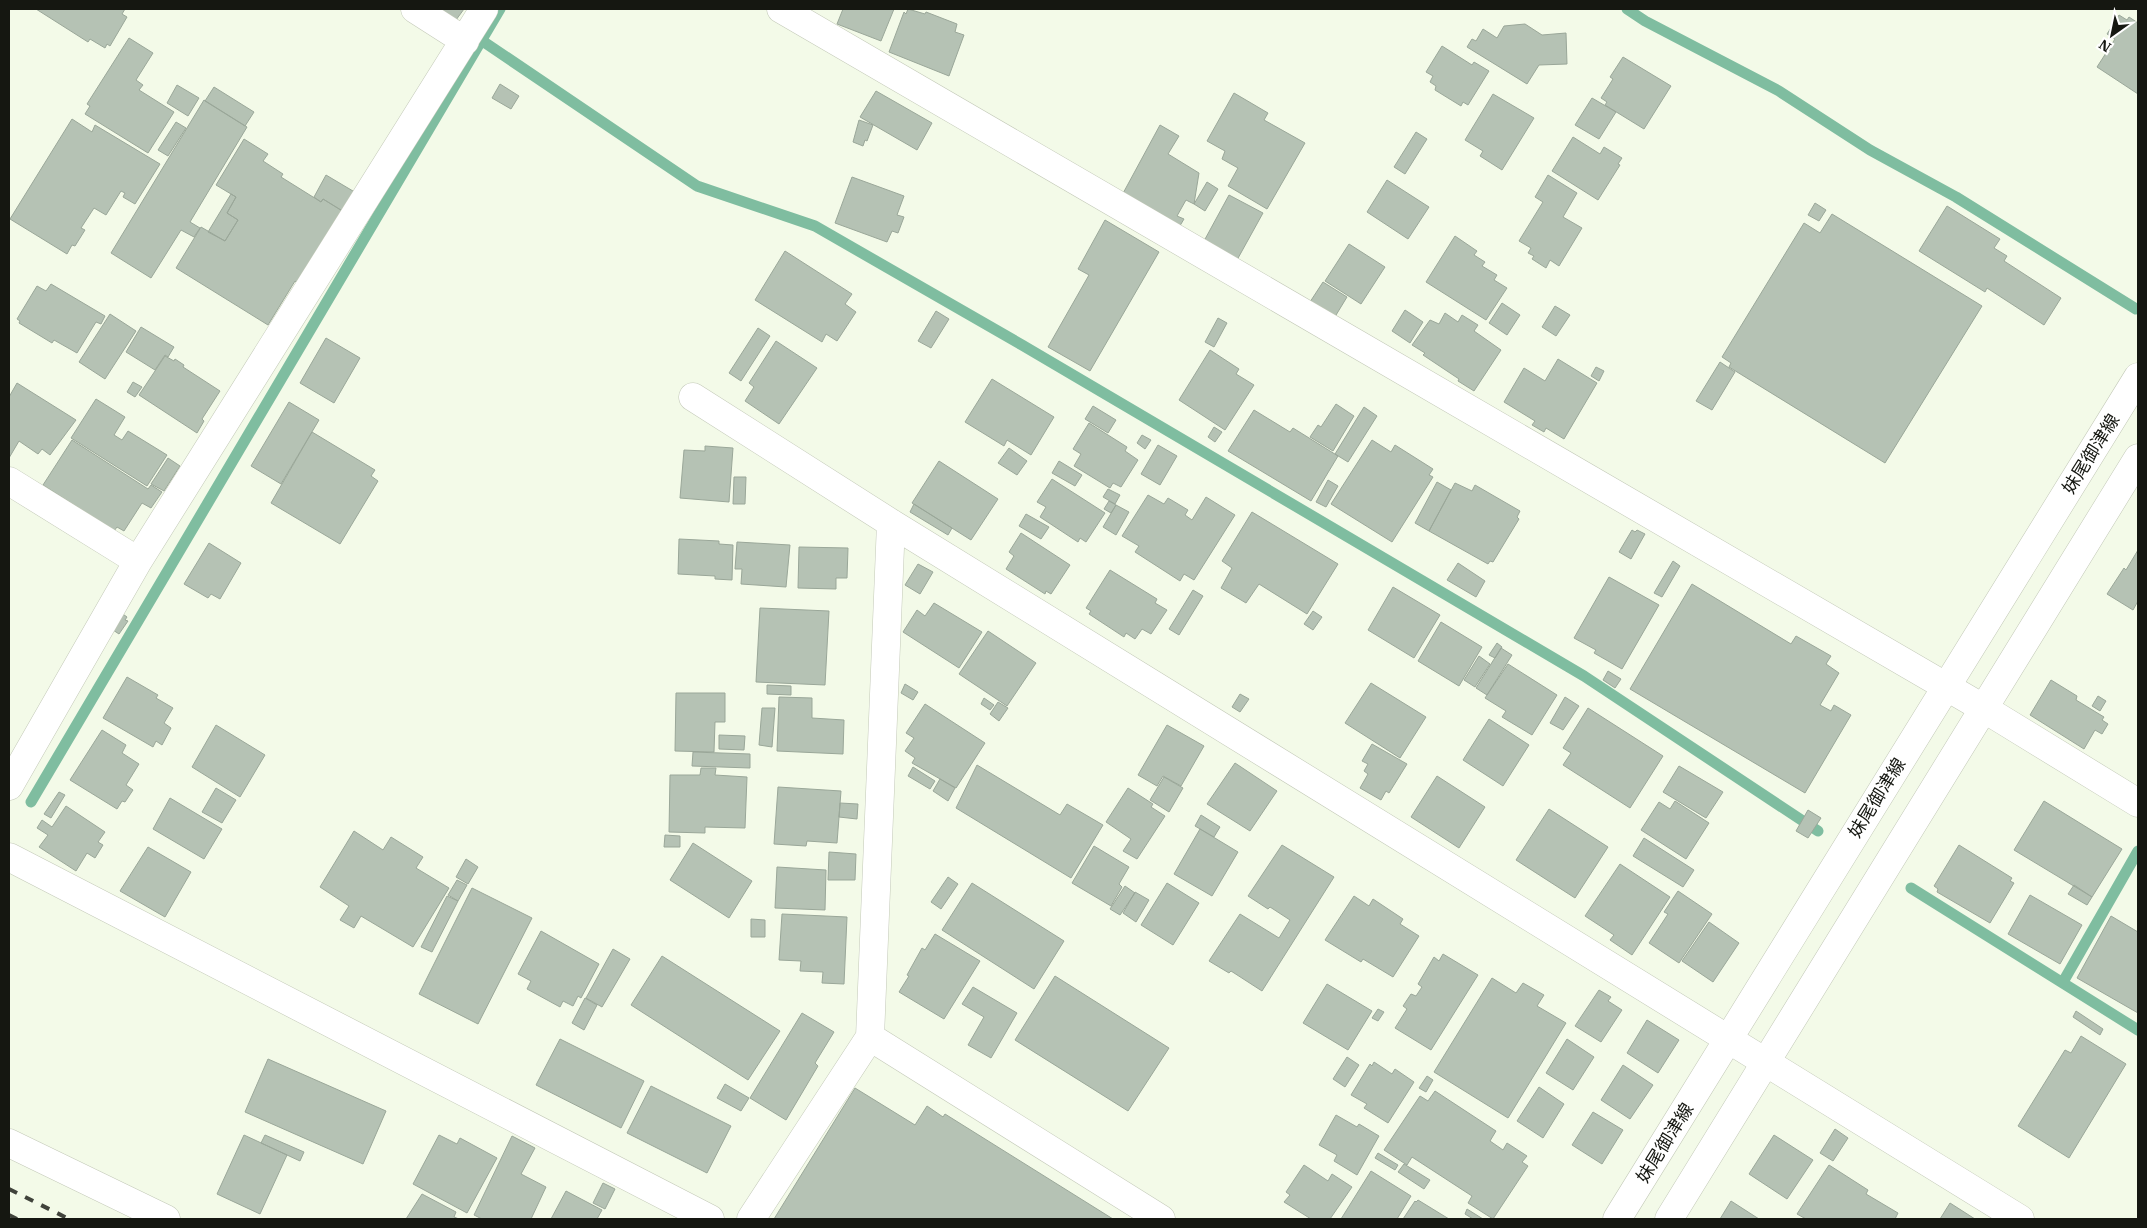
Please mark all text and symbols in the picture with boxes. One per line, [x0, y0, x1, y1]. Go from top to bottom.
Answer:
north arrow [2087, 10, 2137, 60]
text: N [2095, 35, 2114, 56]
street label: 妹尾御津線 [2057, 409, 2124, 498]
street label: 妹尾御津線 [1843, 753, 1910, 842]
street label: 妹尾御津線 [1631, 1098, 1698, 1187]

